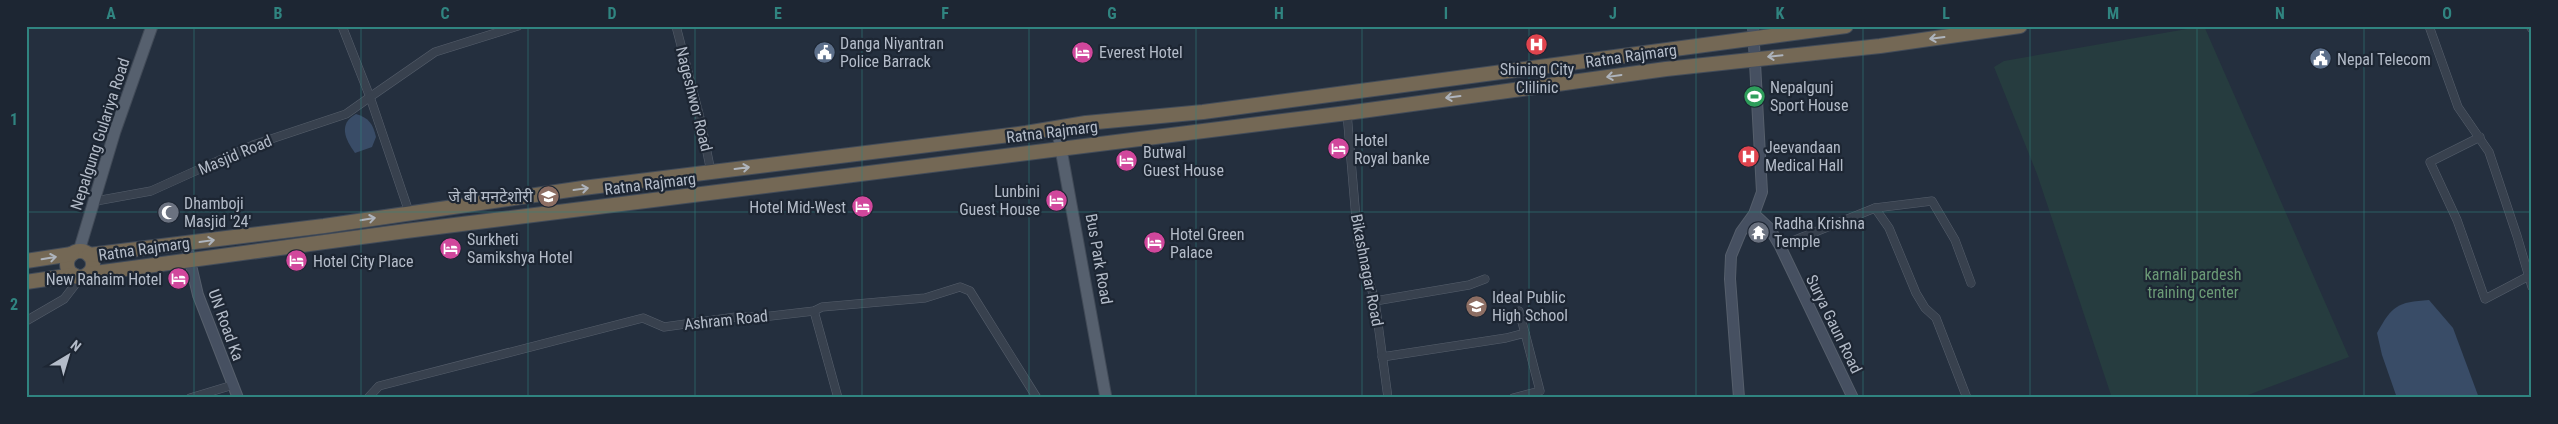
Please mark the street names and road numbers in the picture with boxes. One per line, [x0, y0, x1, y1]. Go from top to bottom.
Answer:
street label: Ratna Rajmarg [1584, 40, 1678, 72]
street label: Nageshwor Road [672, 45, 716, 153]
street label: Nepalgung Gulariya Road [66, 56, 134, 212]
street label: Ratna Rajmarg [1005, 117, 1099, 147]
street label: Masjid Road [195, 131, 275, 179]
street label: Ratna Rajmarg [603, 169, 697, 199]
street label: Bus Park Road [1082, 212, 1116, 306]
street label: Bikashnagar Road [1347, 212, 1387, 328]
street label: Ratna Rajmarg [97, 233, 191, 265]
street label: Surya Gaun Road [1802, 272, 1866, 376]
street label: UN Road Ka [204, 287, 248, 363]
street label: Ashram Road [683, 306, 769, 334]

